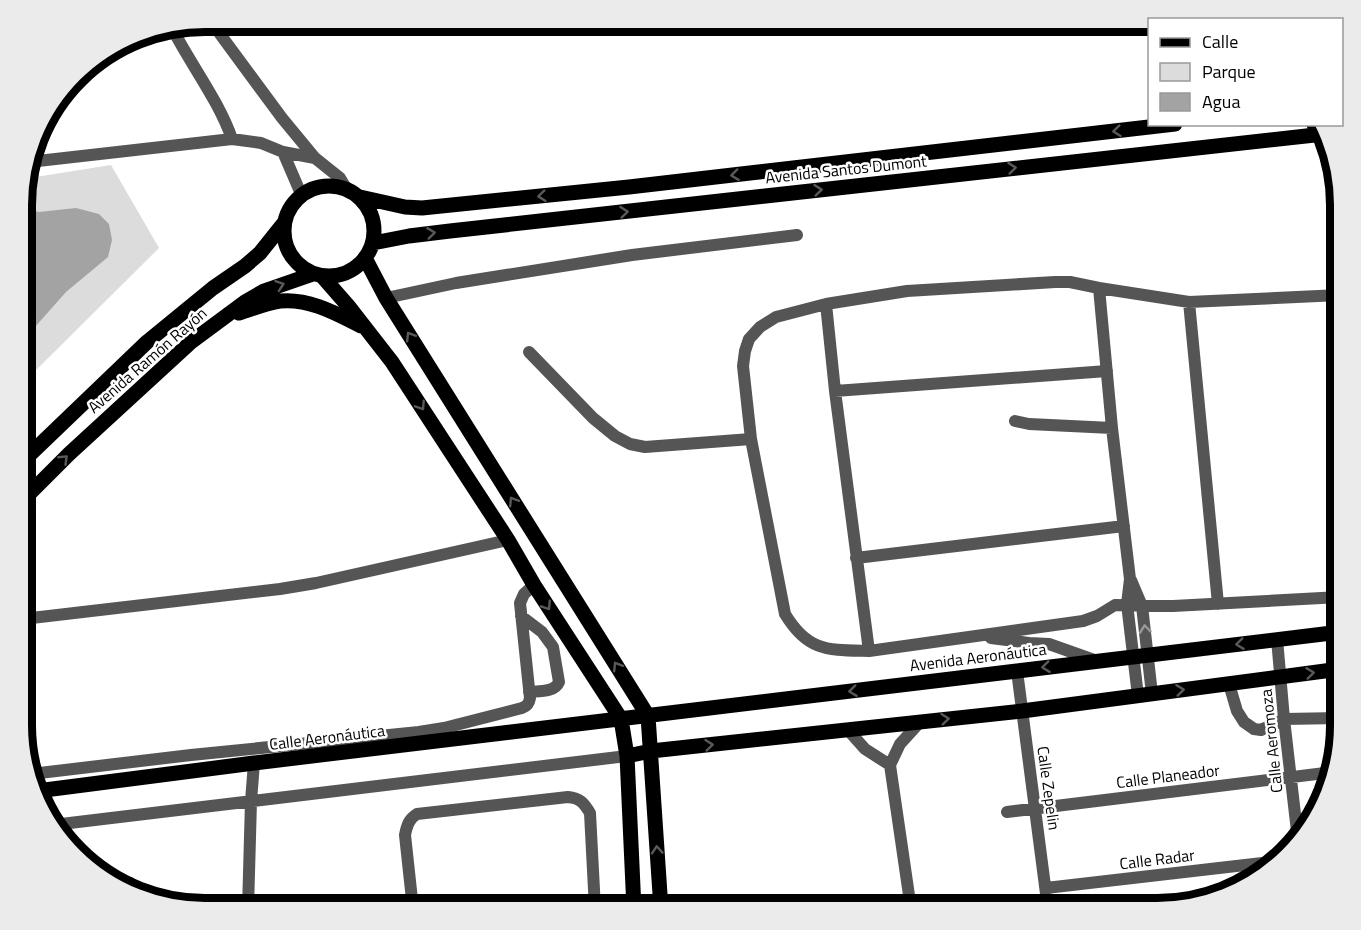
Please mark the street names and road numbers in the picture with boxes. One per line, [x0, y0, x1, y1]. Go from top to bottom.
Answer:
street label: Avenida Santos Dumont [764, 149, 928, 189]
street label: Avenida Ramón Rayón [82, 301, 212, 419]
street label: Avenida Aeronáutica [908, 637, 1048, 677]
street label: Calle Aeromoza [1254, 688, 1288, 794]
street label: Calle Aeronáutica [268, 718, 386, 756]
street label: Calle Zepelin [1031, 744, 1067, 832]
street label: Calle Planeador [1115, 758, 1222, 794]
street label: Calle Radar [1118, 842, 1196, 876]

